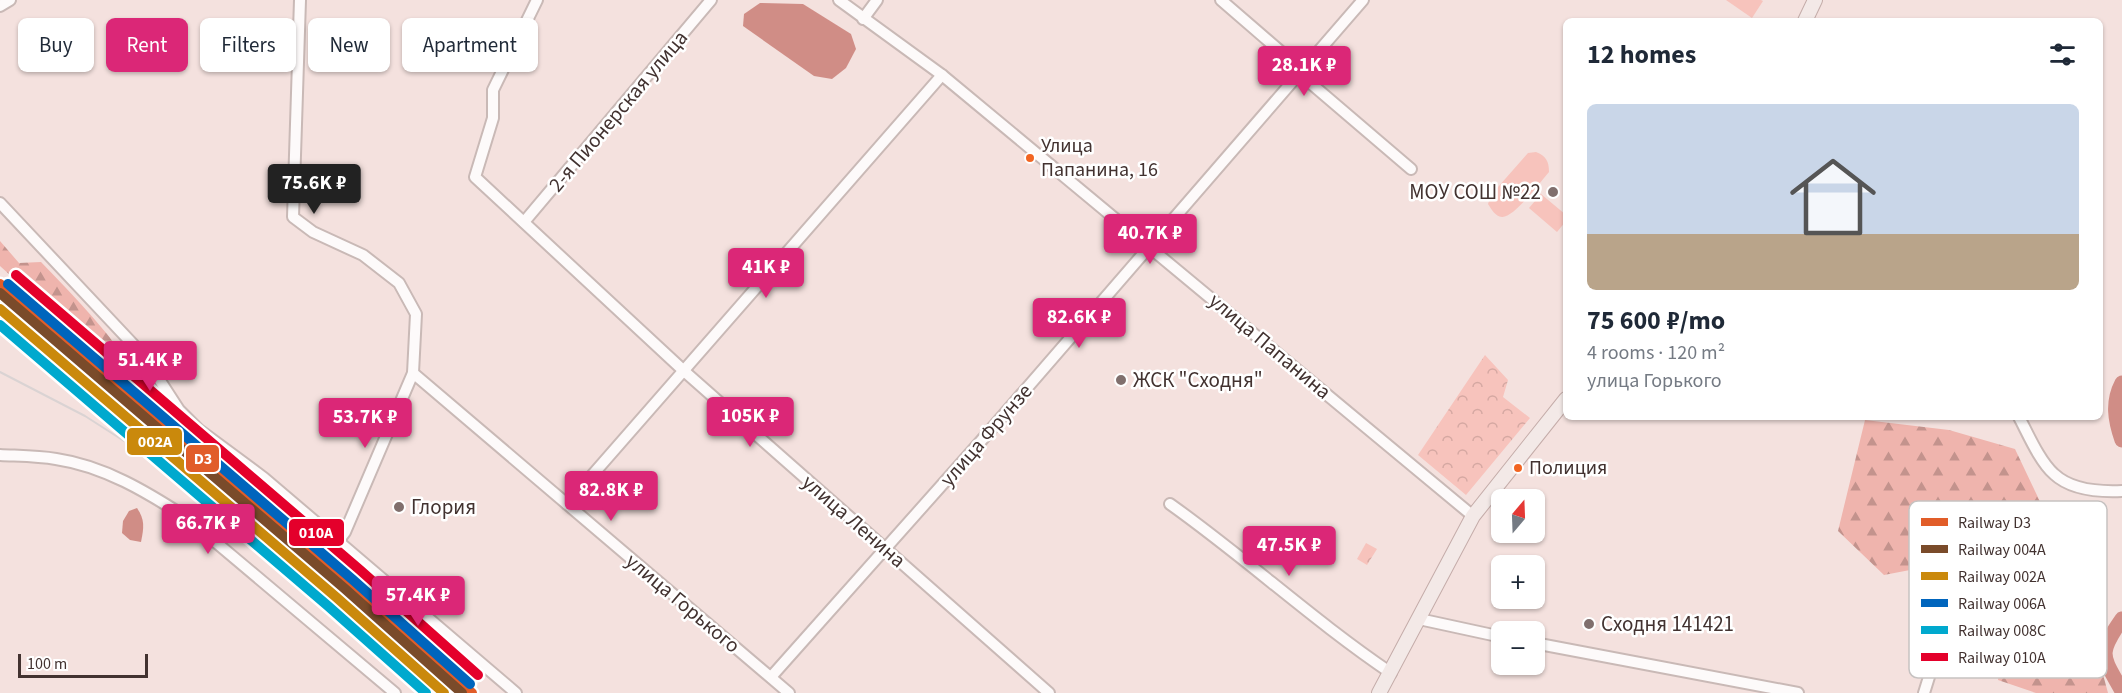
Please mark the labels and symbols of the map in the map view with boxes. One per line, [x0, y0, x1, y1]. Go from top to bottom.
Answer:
street label: 2-я Пионерская улица [541, 24, 695, 198]
pin: 28.1K ₽ [1249, 46, 1359, 97]
place label: Улица Папанина, 16 [1041, 132, 1158, 184]
marker: Улица Папанина, 16 [1024, 152, 1036, 164]
pin: 75.6K ₽ [259, 164, 369, 215]
place label: МОУ СОШ №22 [1409, 177, 1541, 207]
marker: МОУ СОШ №22 [1546, 185, 1560, 199]
pin: 40.7K ₽ [1095, 214, 1205, 265]
pin: 41K ₽ [724, 248, 808, 299]
street label: улица Папанина [1202, 286, 1338, 406]
pin: 82.6K ₽ [1024, 298, 1134, 349]
pin: 51.4K ₽ [95, 341, 205, 392]
place label: ЖСК "Сходня" [1133, 365, 1263, 395]
marker: ЖСК "Сходня" [1114, 373, 1128, 387]
street label: улица Фрунзе [933, 377, 1039, 493]
pin: 105K ₽ [701, 397, 799, 448]
pin: 53.7K ₽ [310, 398, 420, 449]
line badge: 002А [126, 427, 183, 456]
text: 002А [138, 431, 173, 453]
line badge: D3 [185, 444, 220, 473]
text: D3 [194, 448, 212, 470]
place label: Полиция [1529, 454, 1607, 482]
marker: Полиция [1512, 462, 1524, 474]
street label: улица Ленина [795, 467, 913, 575]
pin: 82.8K ₽ [556, 471, 666, 522]
north arrow [1491, 489, 1545, 543]
place label: Глория [411, 492, 476, 522]
marker: Глория [392, 500, 406, 514]
legend [1909, 501, 2107, 678]
pin: 66.7K ₽ [153, 504, 263, 555]
text: Railway D3 [1958, 512, 2031, 534]
line badge: 010А [288, 518, 345, 547]
text: 010А [299, 522, 334, 544]
pin: 47.5K ₽ [1234, 526, 1344, 577]
text: Railway 004А [1958, 539, 2046, 561]
street label: улица Горького [619, 546, 747, 660]
text: Railway 002А [1958, 566, 2046, 588]
pin: 57.4K ₽ [363, 576, 473, 627]
text: Railway 006А [1958, 593, 2046, 615]
place label: Сходня 141421 [1601, 609, 1734, 639]
marker: Сходня 141421 [1582, 617, 1596, 631]
text: Railway 008С [1958, 620, 2046, 642]
text: Railway 010А [1958, 647, 2046, 669]
scale bar [18, 651, 148, 678]

